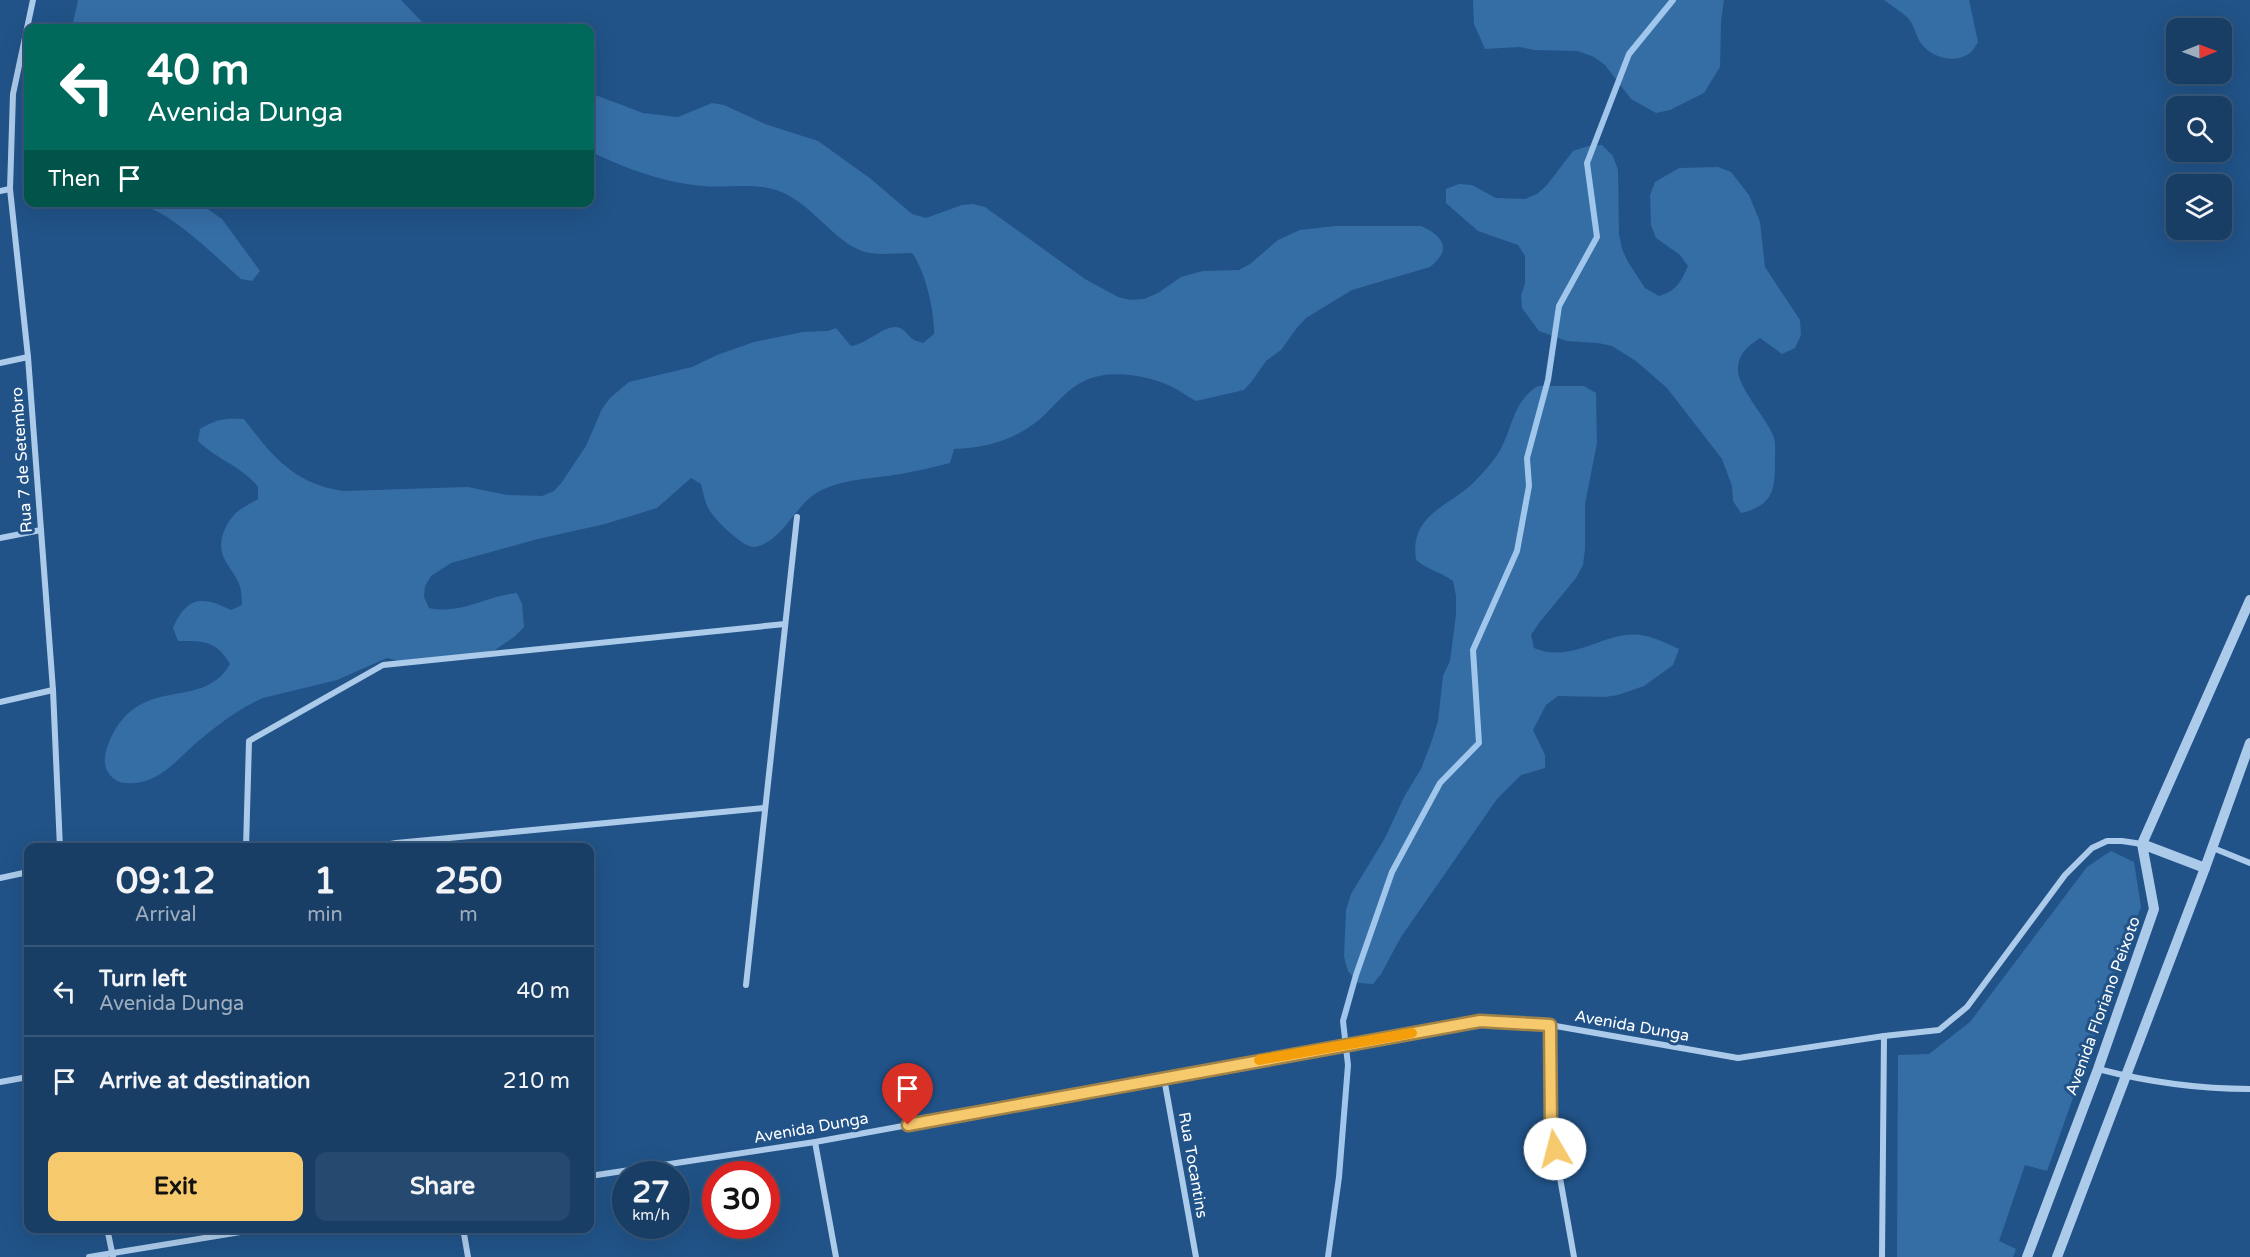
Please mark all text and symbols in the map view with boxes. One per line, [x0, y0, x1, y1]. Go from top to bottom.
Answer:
north arrow [2166, 18, 2232, 84]
map controls [2166, 18, 2232, 240]
text: 40 m [147, 45, 249, 96]
icon: left [48, 48, 126, 126]
text: Avenida Dunga [147, 96, 343, 129]
button: search [2166, 96, 2232, 162]
icon: arrive [113, 162, 146, 195]
text: Then [48, 166, 101, 192]
button: layers [2166, 174, 2232, 240]
street label: Rua 7 de Setembro [7, 386, 37, 534]
text: 09:12 [116, 860, 216, 903]
text: 1 [314, 860, 336, 903]
text: 250 [434, 860, 502, 903]
text: Arrival [135, 903, 197, 927]
text: min [307, 903, 343, 927]
text: m [459, 903, 478, 927]
street label: Avenida Floriano Peixoto [2061, 914, 2145, 1098]
text: Turn left [99, 966, 187, 992]
icon: left [48, 975, 81, 1008]
text: 40 m [516, 978, 570, 1004]
text: Avenida Dunga [99, 992, 244, 1016]
street label: Avenida Dunga [1573, 1006, 1691, 1046]
pin [882, 1063, 933, 1125]
icon: arrive [48, 1065, 81, 1098]
text: Arrive at destination [99, 1068, 310, 1094]
text: 210 m [503, 1068, 570, 1094]
icon: arrive [891, 1072, 924, 1105]
street label: Avenida Dunga [752, 1108, 870, 1148]
street label: Rua Tocantins [1174, 1110, 1212, 1220]
position arrow [1523, 1117, 1587, 1181]
button: Exit [48, 1152, 303, 1221]
button: Share [315, 1152, 570, 1221]
speed limit sign: 30 [702, 1161, 780, 1239]
text: 27 [632, 1174, 670, 1211]
text: km/h [632, 1206, 670, 1224]

